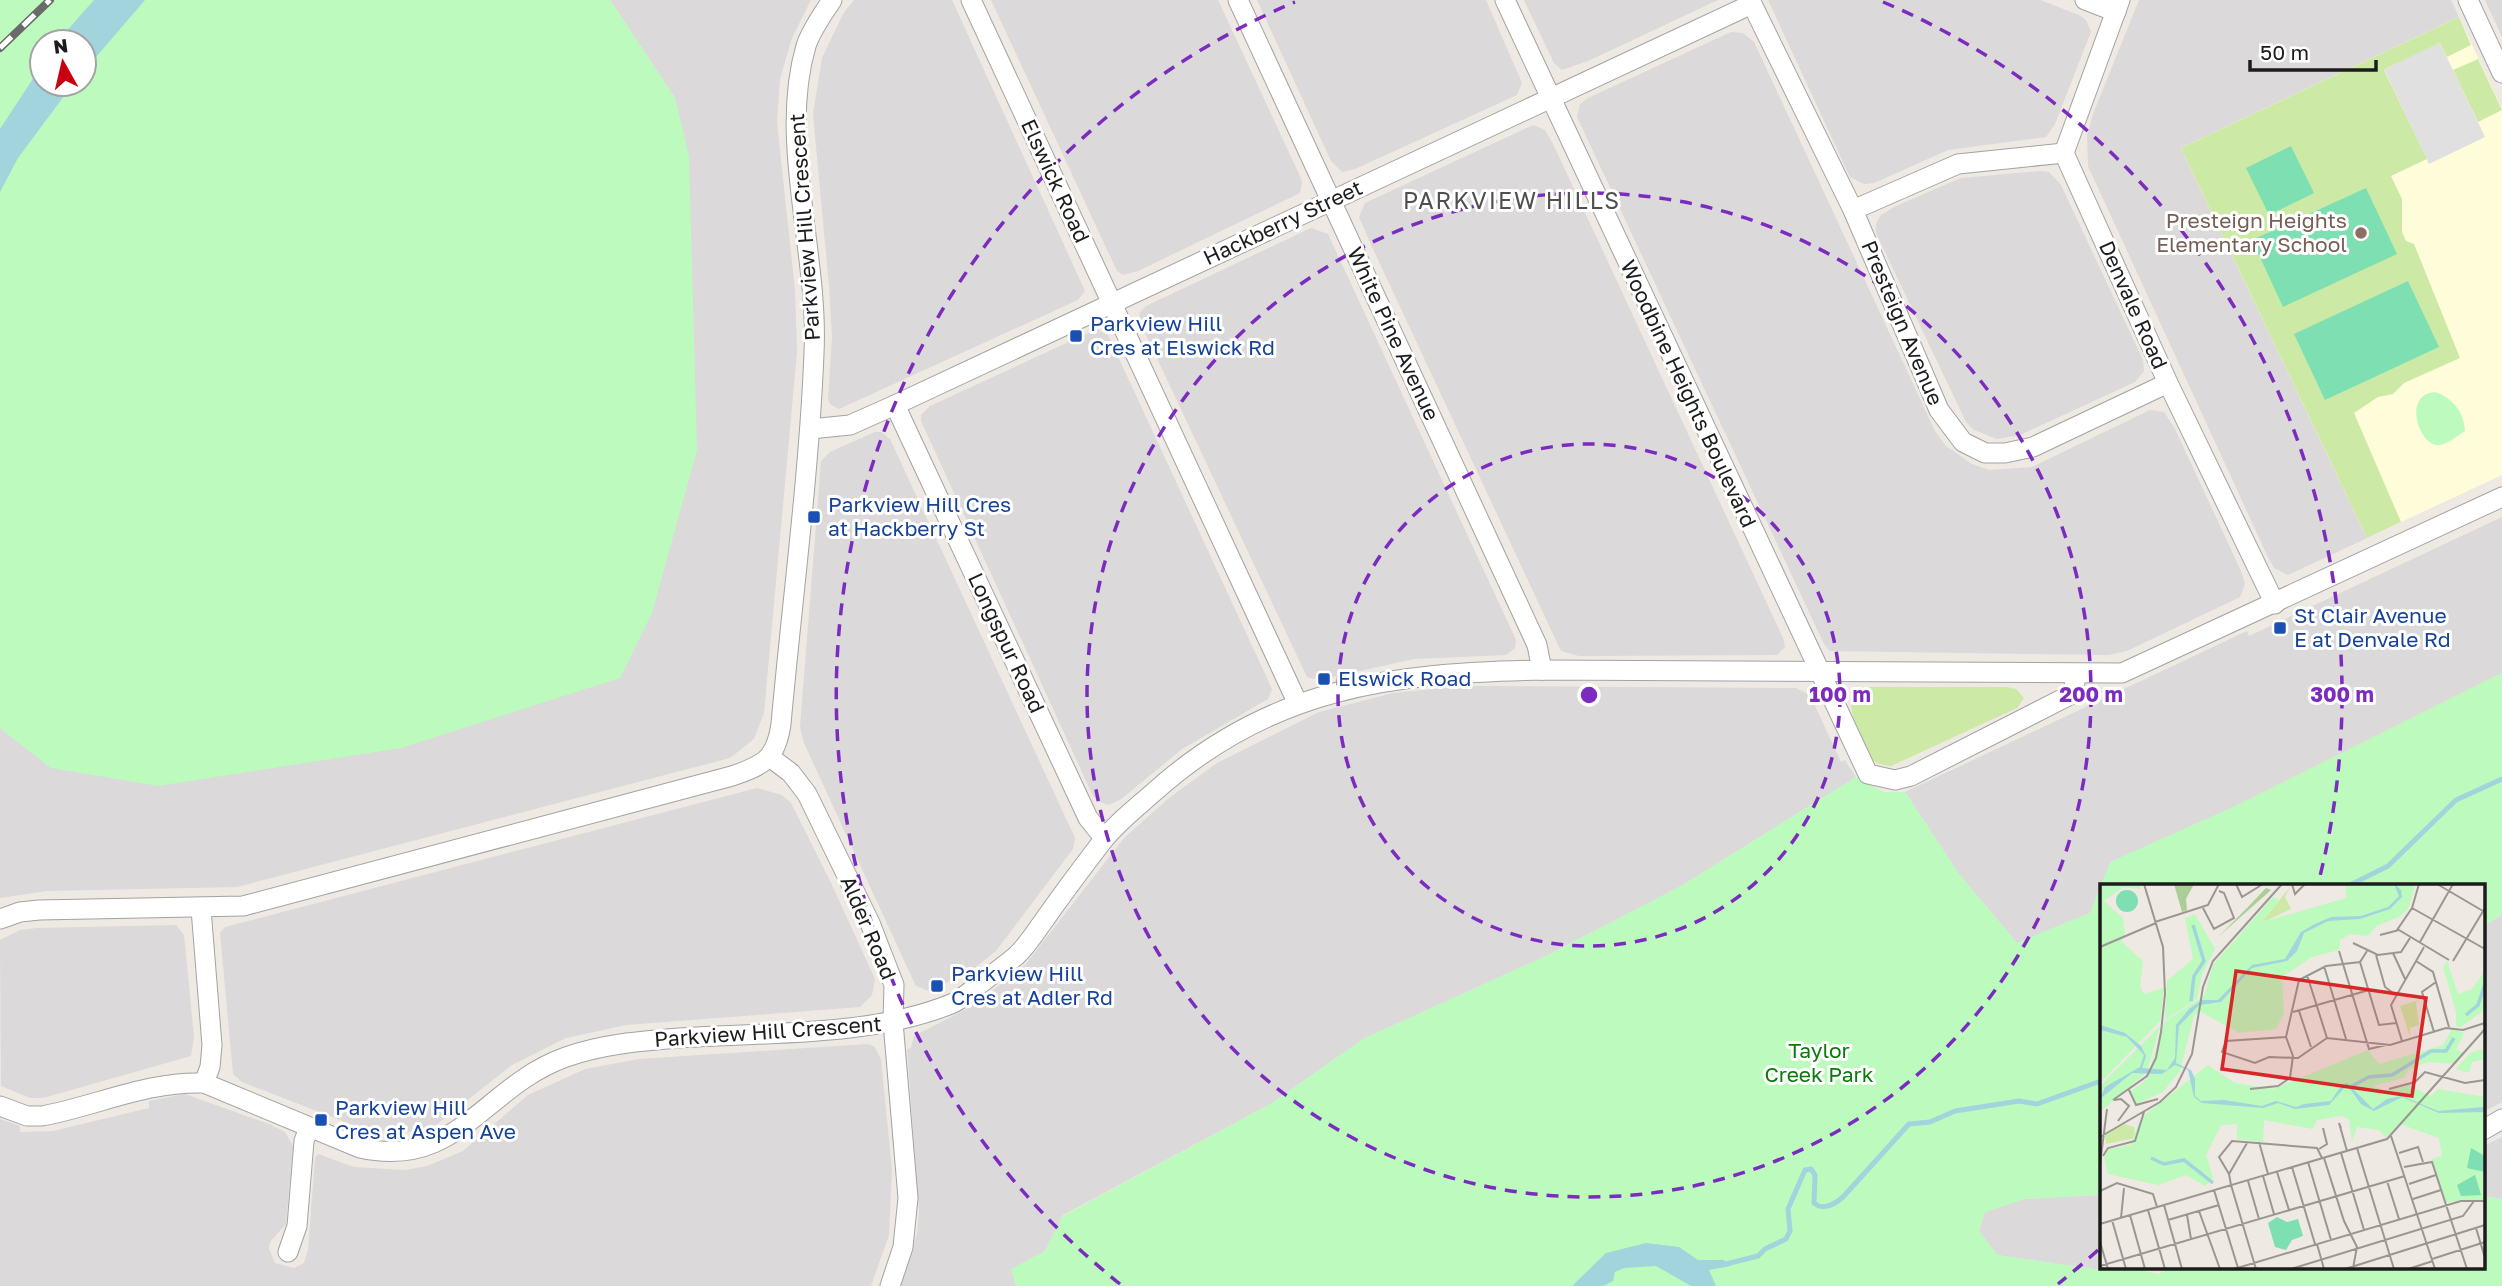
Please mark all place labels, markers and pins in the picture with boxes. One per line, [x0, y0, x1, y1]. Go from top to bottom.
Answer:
place label: Presteign Heights Elementary School [2156, 207, 2347, 257]
marker: Presteign Heights Elementary School [2353, 225, 2369, 241]
place label: Parkview Hill Cres at Elswick Rd [1090, 310, 1275, 360]
marker: Parkview Hill Cres at Elswick Rd [1068, 328, 1084, 344]
place label: Parkview Hill Cres at Hackberry St [828, 491, 1011, 541]
marker: Parkview Hill Cres at Hackberry St [806, 509, 822, 525]
place label: St Clair Avenue E at Denvale Rd [2294, 602, 2451, 652]
marker: St Clair Avenue E at Denvale Rd [2272, 620, 2288, 636]
place label: Elswick Road [1338, 665, 1471, 691]
marker: Elswick Road [1316, 671, 1332, 687]
centre of rings [1577, 683, 1601, 707]
place label: Parkview Hill Cres at Adler Rd [951, 960, 1113, 1010]
marker: Parkview Hill Cres at Adler Rd [929, 978, 945, 994]
place label: Parkview Hill Cres at Aspen Ave [335, 1094, 516, 1144]
marker: Parkview Hill Cres at Aspen Ave [313, 1112, 329, 1128]

